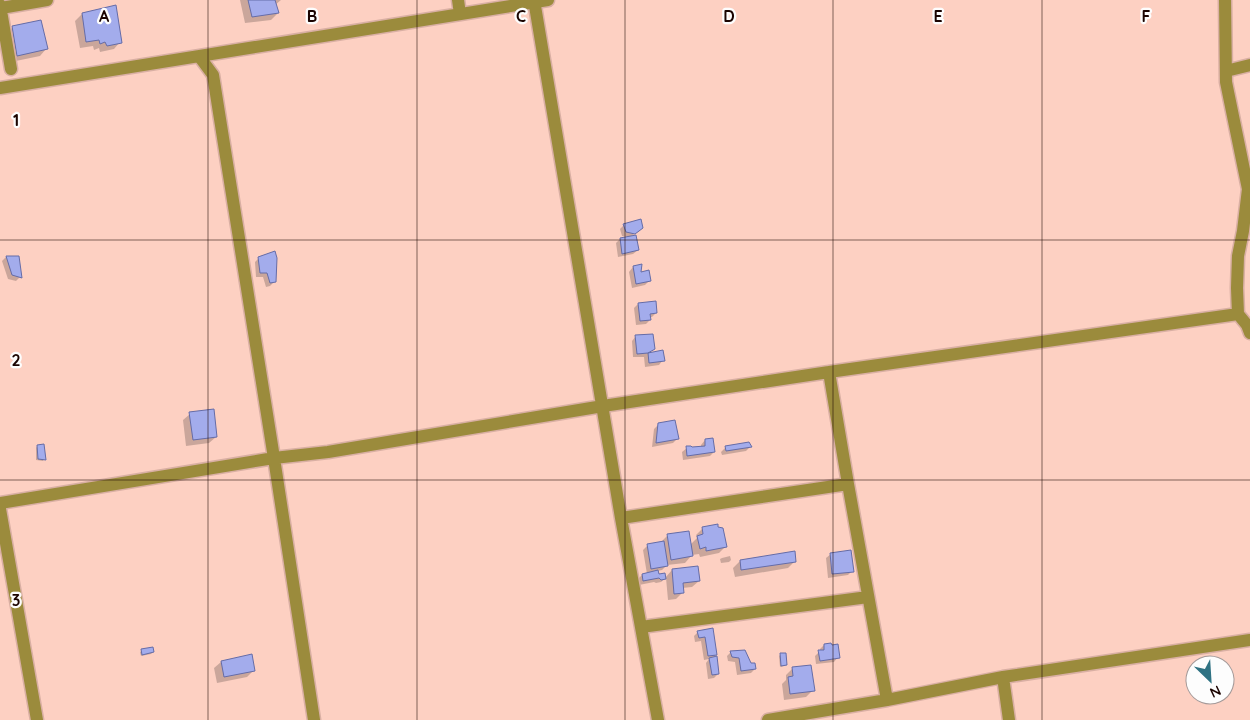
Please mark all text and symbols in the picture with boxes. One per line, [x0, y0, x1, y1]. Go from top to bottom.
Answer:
text: A [99, 6, 110, 26]
text: B [307, 6, 317, 26]
text: C [516, 6, 526, 26]
text: D [723, 6, 735, 26]
text: E [933, 6, 943, 26]
text: F [1142, 6, 1151, 26]
text: 1 [13, 110, 19, 130]
text: 2 [11, 350, 21, 370]
text: 3 [12, 590, 20, 610]
north arrow [1185, 655, 1235, 705]
text: N [1207, 681, 1224, 702]

